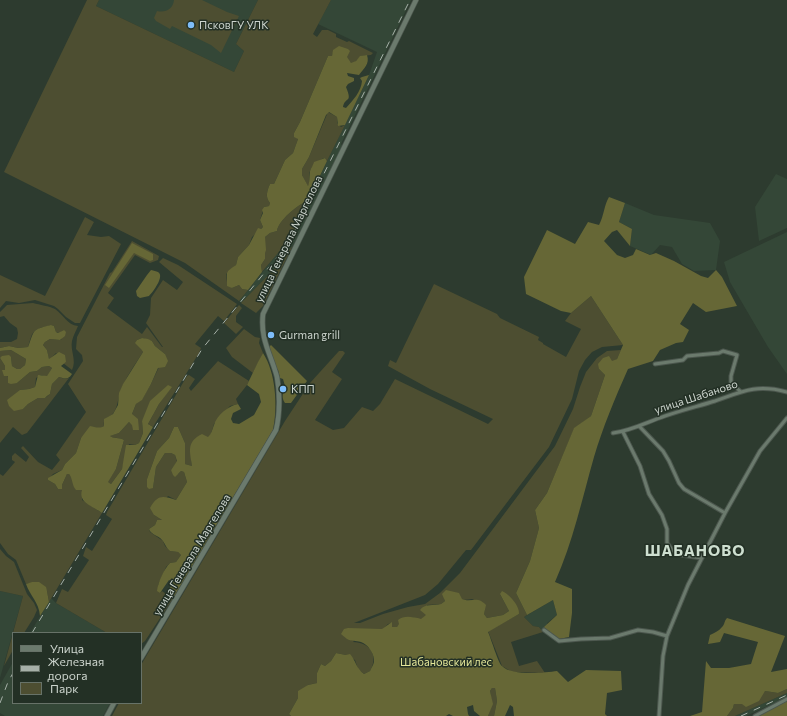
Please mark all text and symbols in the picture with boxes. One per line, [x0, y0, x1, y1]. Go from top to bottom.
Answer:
place label: ПсковГУ УЛК [199, 18, 269, 32]
marker: ПсковГУ УЛК [186, 20, 196, 30]
street label: улица Генерала Маргелова [253, 174, 325, 304]
place label: Gurman grill [279, 328, 340, 342]
marker: Gurman grill [266, 330, 276, 340]
street label: улица Шабаново [653, 377, 739, 417]
place label: КПП [291, 382, 315, 396]
marker: КПП [278, 384, 288, 394]
street label: улица Генерала Маргелова [150, 492, 234, 618]
district label: ШАБАНОВО [645, 542, 745, 560]
legend [12, 632, 142, 704]
text: Улица [50, 641, 84, 655]
text: Железная дорога [48, 654, 104, 682]
park label: Шабановский лес [400, 655, 492, 669]
text: Парк [50, 681, 79, 695]

